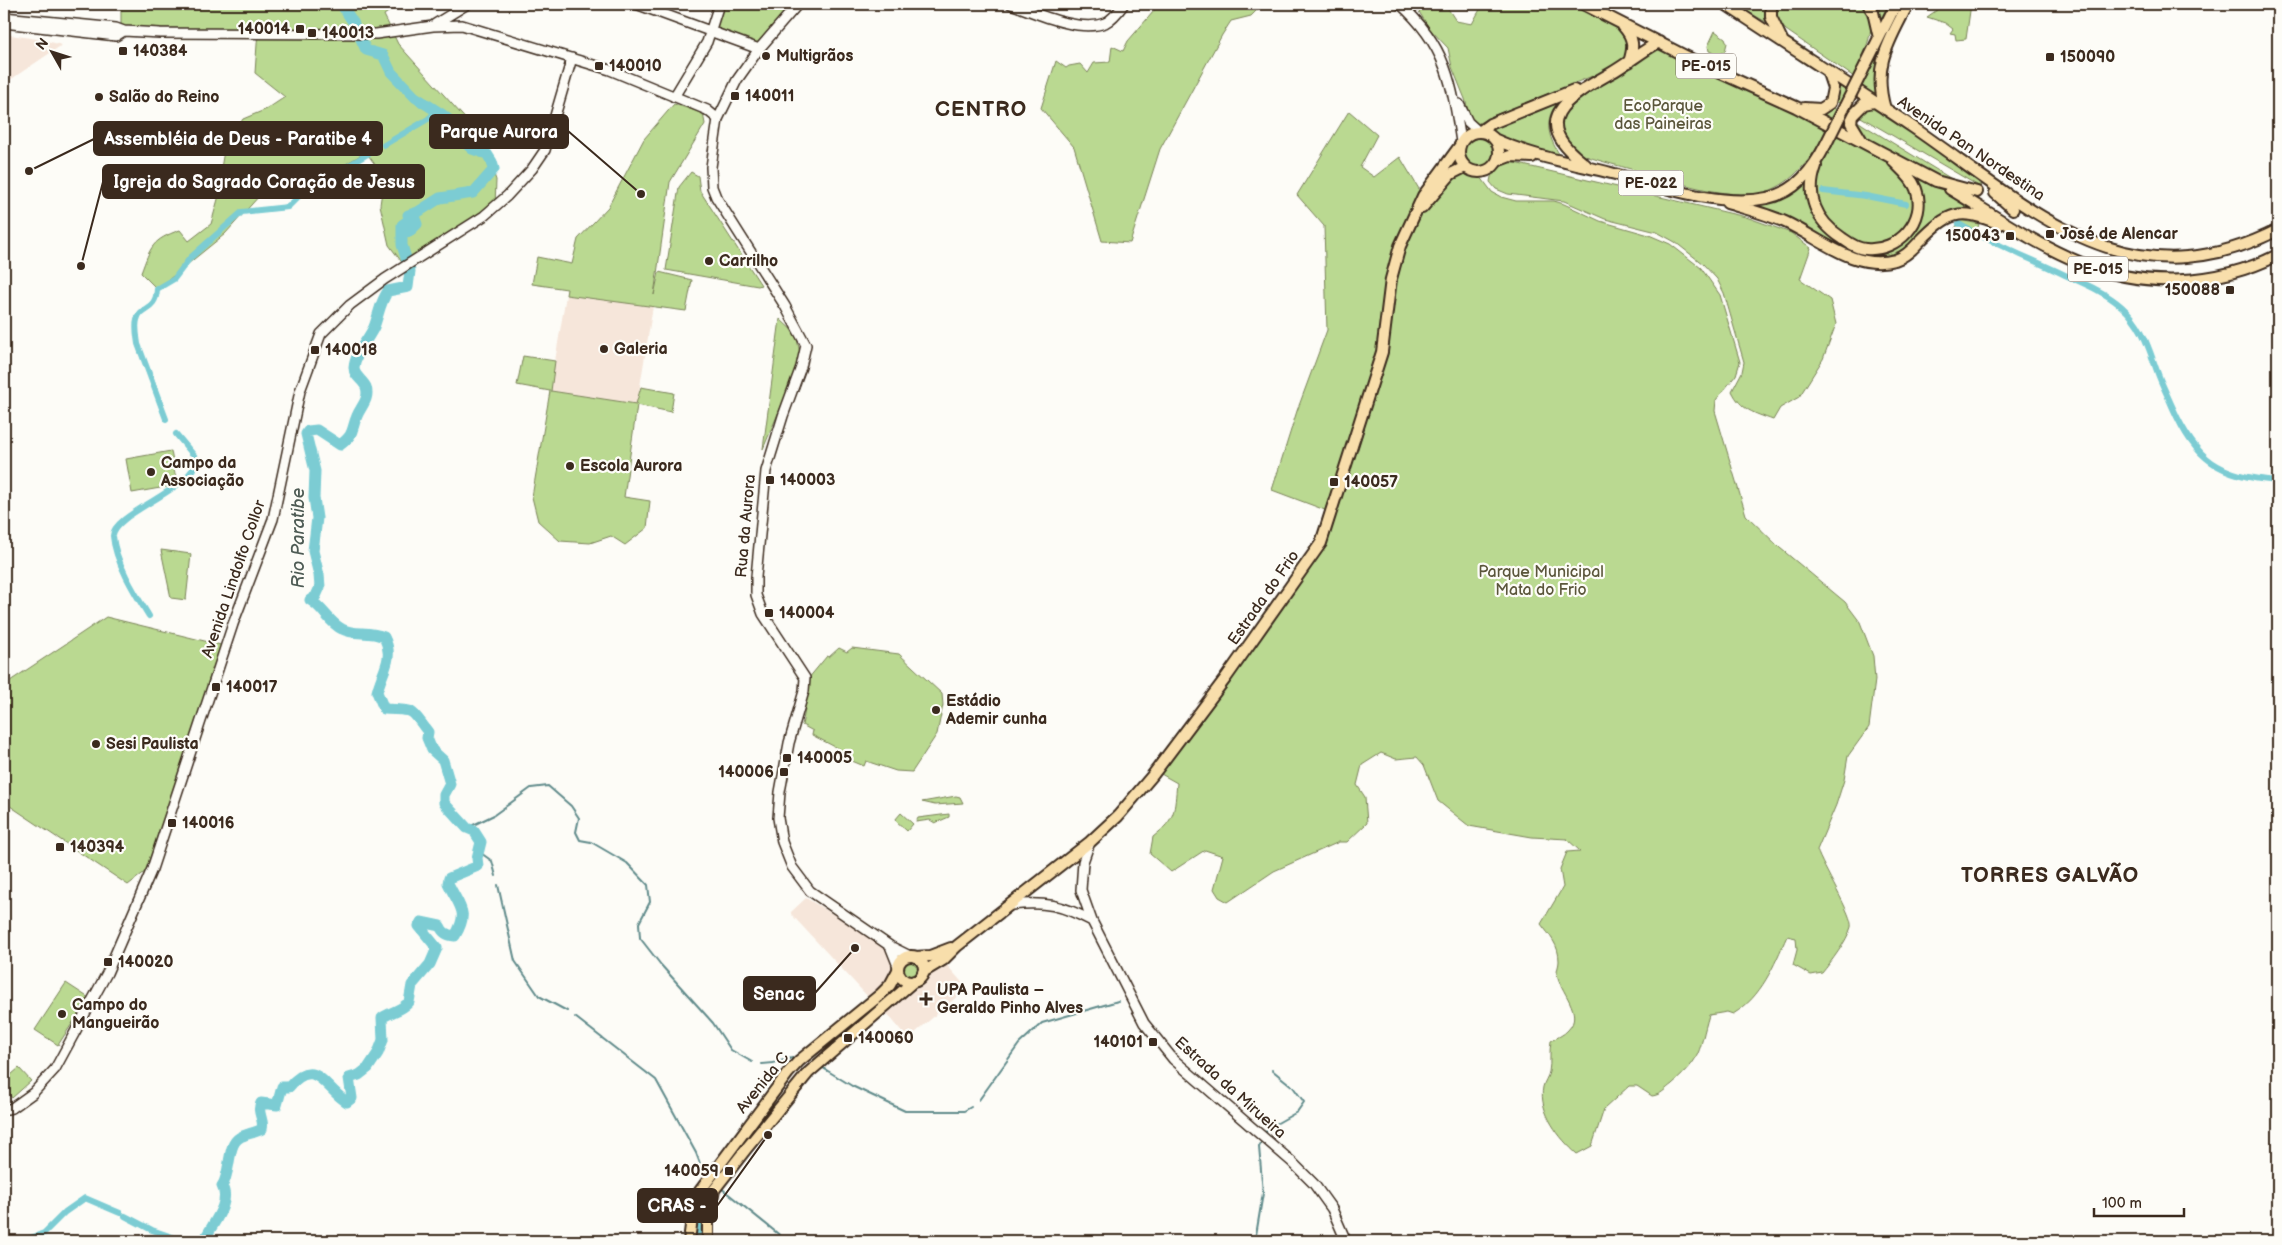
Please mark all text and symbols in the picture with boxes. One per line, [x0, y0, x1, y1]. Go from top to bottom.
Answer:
place label: 140014 [238, 20, 291, 39]
marker: 140014 [294, 23, 306, 35]
place label: 140013 [322, 24, 374, 43]
marker: 140013 [306, 27, 318, 39]
north arrow [28, 28, 78, 78]
text: N [32, 35, 52, 54]
place label: 140384 [133, 42, 188, 61]
marker: 140384 [117, 45, 129, 57]
place label: Multigrãos [776, 47, 853, 66]
place label: 150090 [2060, 48, 2115, 67]
marker: Multigrãos [760, 50, 772, 62]
marker: 150090 [2044, 51, 2056, 63]
road number: PE-015 [1676, 54, 1736, 78]
place label: 140010 [609, 57, 662, 76]
marker: 140010 [593, 60, 605, 72]
place label: 140011 [745, 87, 795, 106]
place label: Salão do Reino [109, 88, 219, 107]
marker: 140011 [729, 90, 741, 102]
marker: Salão do Reino [93, 91, 105, 103]
street label: Avenida Pan Nordestina [1894, 93, 2048, 205]
district label: CENTRO [935, 97, 1027, 122]
park label: EcoParque das Paineiras [1614, 97, 1712, 134]
callout: Parque Aurora [430, 115, 568, 148]
callout: Assembléia de Deus - Paratibe 4 [94, 122, 382, 155]
text: Parque Aurora [440, 122, 558, 143]
text: Assembléia de Deus - Paratibe 4 [103, 129, 372, 150]
callout: Igreja do Sagrado Coração de Jesus [103, 165, 424, 198]
road number: PE-022 [1618, 170, 1684, 196]
text: Igreja do Sagrado Coração de Jesus [113, 172, 415, 193]
place label: José de Alencar [2060, 225, 2179, 244]
place label: 150043 [1945, 227, 2000, 246]
marker: José de Alencar [2044, 228, 2056, 240]
marker: 150043 [2004, 230, 2016, 242]
place label: Carrilho [719, 252, 778, 271]
marker: Carrilho [703, 255, 715, 267]
road number: PE-015 [2068, 256, 2128, 282]
place label: 150088 [2165, 281, 2220, 300]
marker: 150088 [2224, 284, 2236, 296]
place label: Galeria [614, 340, 668, 359]
place label: 140018 [325, 341, 377, 360]
marker: Galeria [598, 343, 610, 355]
marker: 140018 [309, 344, 321, 356]
place label: Campo da Associação [160, 454, 244, 491]
place label: Escola Aurora [580, 457, 683, 476]
marker: Escola Aurora [564, 460, 576, 472]
marker: Campo da Associação [145, 466, 157, 478]
place label: 140003 [780, 471, 835, 490]
street label: Rua da Aurora [732, 473, 760, 579]
place label: 140057 [1344, 473, 1398, 492]
marker: 140003 [764, 474, 776, 486]
marker: 140057 [1328, 476, 1340, 488]
water label: Rio Paratibe [288, 488, 309, 588]
street label: Avenida Lindolfo Collor [198, 497, 270, 660]
street label: Estrada do Frio [1224, 547, 1304, 649]
park label: Parque Municipal Mata do Frio [1478, 563, 1604, 600]
place label: 140004 [779, 604, 835, 623]
marker: 140004 [763, 607, 775, 619]
place label: 140017 [226, 678, 278, 697]
marker: 140017 [210, 681, 222, 693]
place label: Estádio Ademir cunha [945, 692, 1047, 729]
marker: Estádio Ademir cunha [930, 704, 942, 716]
place label: Sesi Paulista [106, 735, 199, 754]
marker: Sesi Paulista [90, 738, 102, 750]
place label: 140005 [797, 749, 852, 768]
marker: 140005 [781, 752, 793, 764]
place label: 140006 [718, 763, 774, 782]
marker: 140006 [778, 766, 790, 778]
place label: 140016 [182, 814, 235, 833]
marker: 140016 [166, 817, 178, 829]
place label: 140394 [70, 838, 125, 857]
marker: 140394 [54, 841, 66, 853]
district label: TORRES GALVÃO [1961, 862, 2139, 888]
place label: 140020 [118, 953, 173, 972]
marker: 140020 [102, 956, 114, 968]
callout: Senac [744, 977, 815, 1010]
place label: UPA Paulista – Geraldo Pinho Alves [937, 981, 1083, 1018]
text: Senac [753, 984, 805, 1005]
marker: UPA Paulista – Geraldo Pinho Alves [919, 992, 933, 1006]
place label: Campo do Mangueirão [72, 996, 159, 1033]
marker: Campo do Mangueirão [56, 1008, 68, 1020]
place label: 140060 [858, 1029, 914, 1048]
marker: 140060 [842, 1032, 854, 1044]
place label: 140101 [1093, 1033, 1143, 1052]
street label: Estrada da Mirueira [1171, 1033, 1289, 1143]
marker: 140101 [1147, 1036, 1159, 1048]
street label: Avenida C [733, 1049, 793, 1117]
place label: 140059 [664, 1162, 719, 1181]
marker: 140059 [723, 1165, 735, 1177]
scale bar [2094, 1185, 2184, 1217]
callout: CRAS - [638, 1189, 717, 1222]
text: 100 m [2102, 1194, 2142, 1213]
text: CRAS - [647, 1196, 707, 1217]

